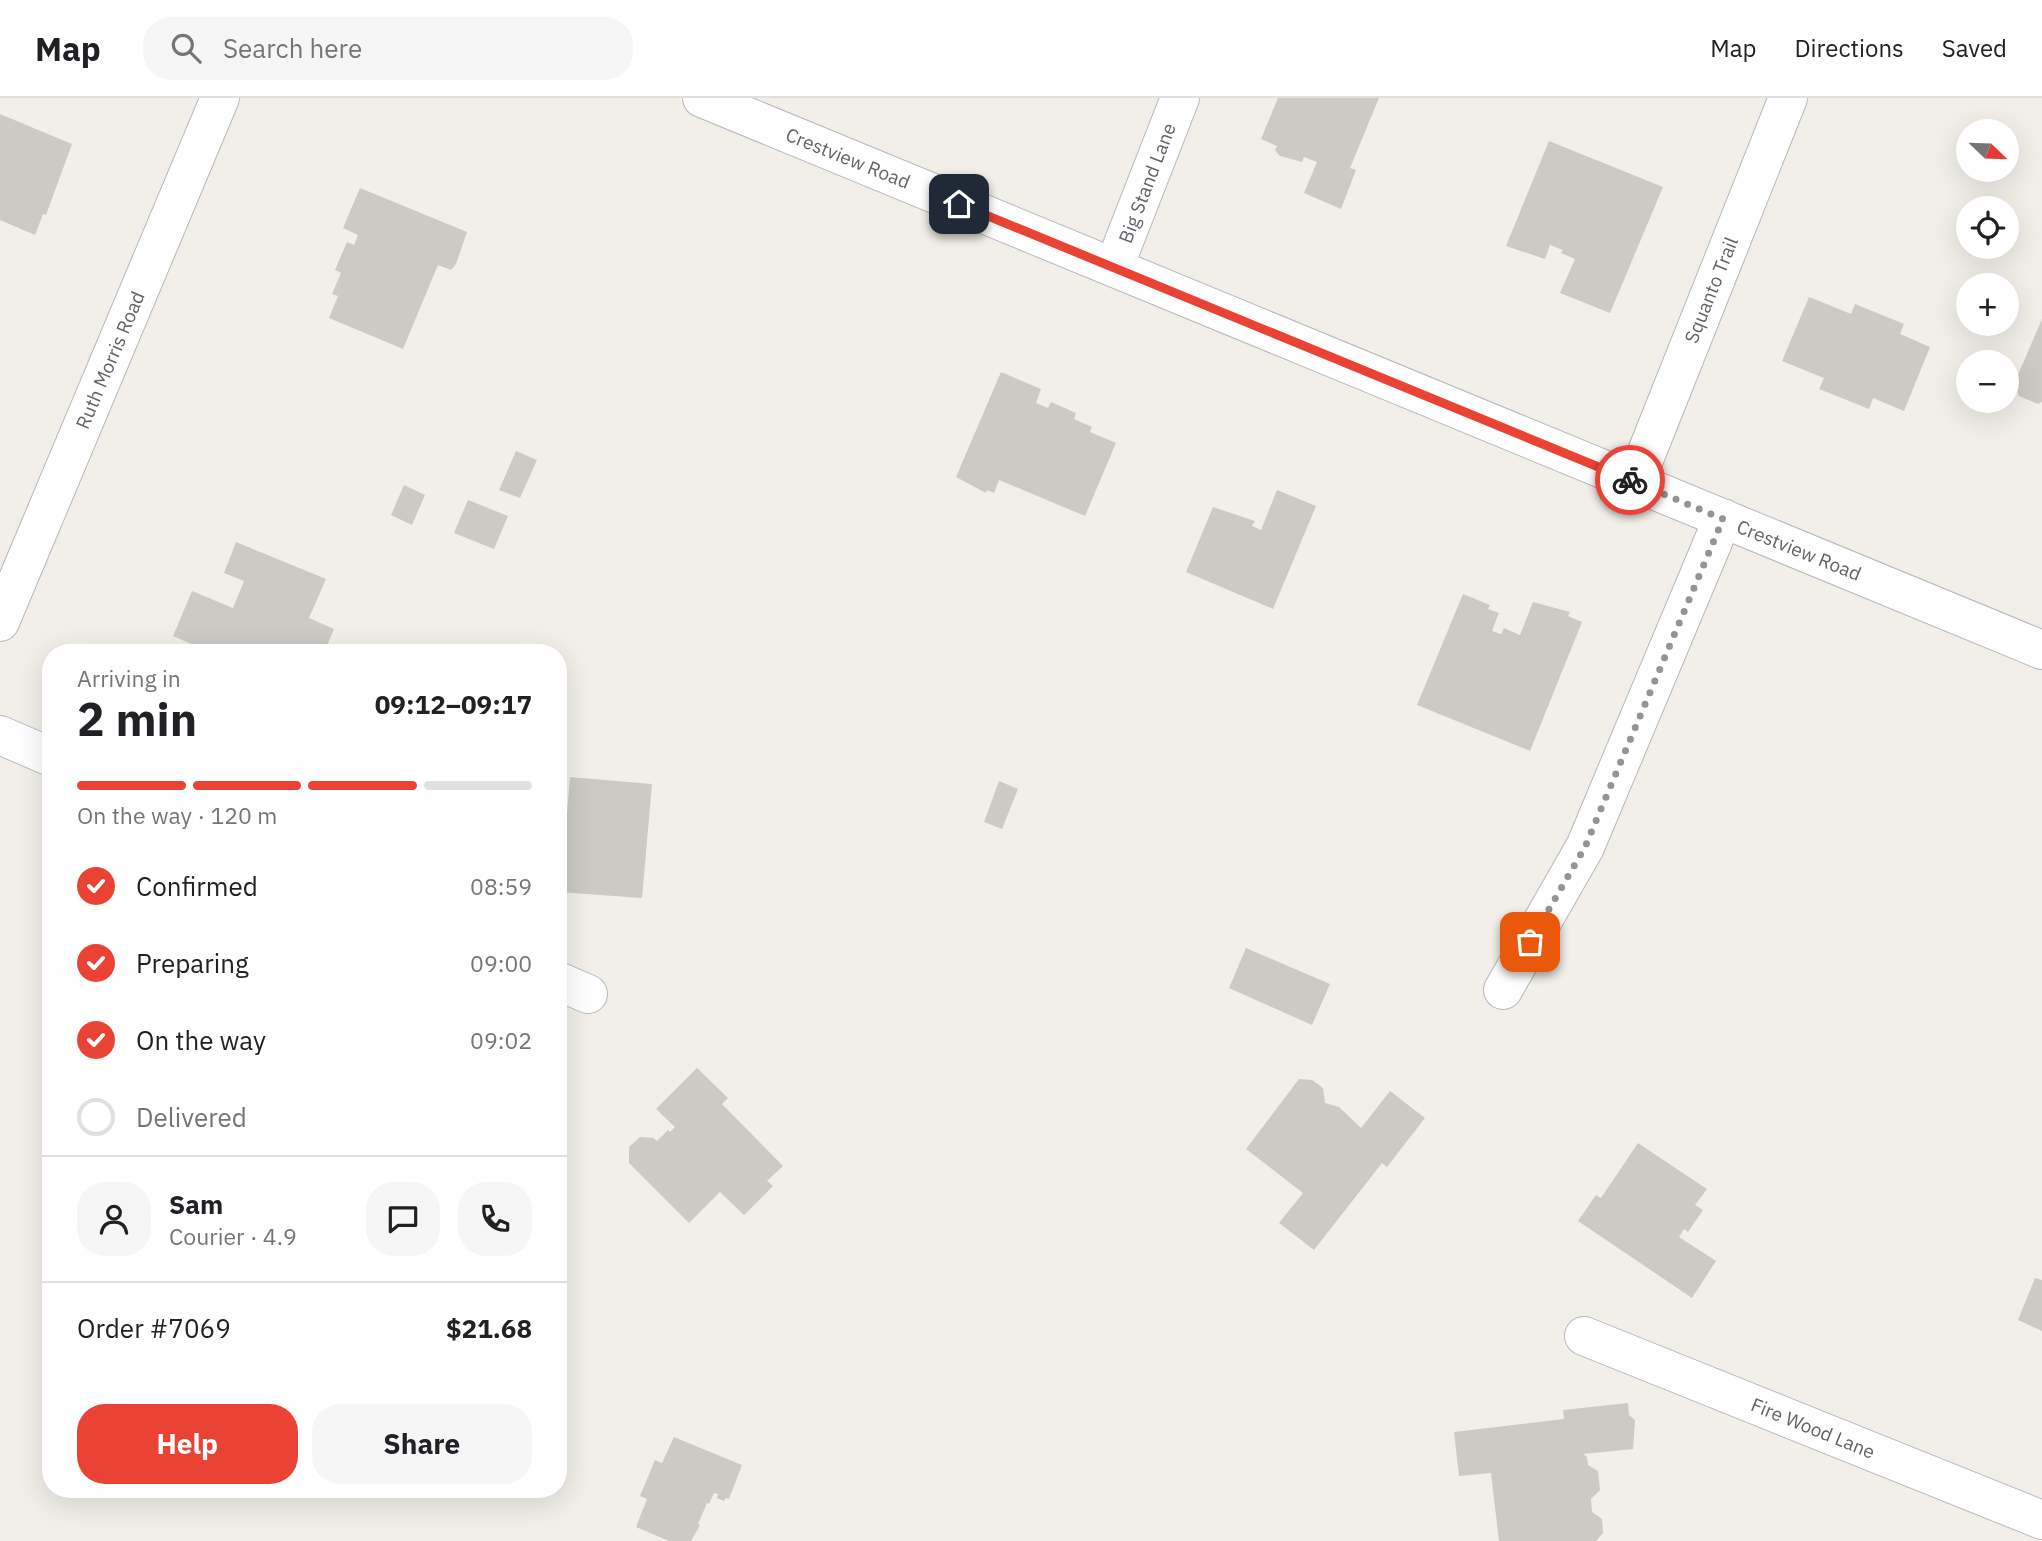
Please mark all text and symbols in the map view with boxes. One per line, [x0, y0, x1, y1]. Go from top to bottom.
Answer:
search box [143, 17, 633, 80]
text: Map [35, 27, 101, 70]
icon: search [167, 29, 205, 67]
text: Search here [223, 31, 362, 65]
text: Map [1710, 32, 1756, 64]
text: Directions [1794, 32, 1904, 64]
text: Saved [1942, 32, 2007, 64]
north arrow [1956, 119, 2020, 182]
map controls [1956, 119, 2019, 413]
street label: Big Stand Lane [1113, 120, 1181, 246]
street label: Crestview Road [782, 122, 914, 194]
pin [929, 174, 989, 234]
icon: home [940, 185, 978, 223]
button: locate [1956, 196, 2019, 259]
street label: Squanto Trail [1679, 233, 1743, 347]
button: + [1956, 273, 2019, 336]
street label: Ruth Morris Road [70, 288, 150, 432]
button: − [1956, 350, 2019, 413]
courier [1595, 445, 1665, 515]
icon: bike [1611, 461, 1649, 499]
street label: Crestview Road [1733, 514, 1865, 586]
text: Arriving in [77, 663, 181, 693]
text: 09:12–09:17 [375, 687, 532, 721]
text: 2 min [77, 689, 197, 749]
text: On the way · 120 m [77, 800, 277, 830]
icon: check [77, 867, 115, 905]
text: Confirmed [136, 869, 258, 903]
text: 08:59 [470, 871, 532, 901]
pin [1500, 912, 1560, 972]
icon: bag [1511, 923, 1549, 961]
icon: check [77, 944, 115, 982]
text: Preparing [136, 946, 249, 980]
text: 09:00 [470, 948, 532, 978]
icon: check [77, 1021, 115, 1059]
text: On the way [136, 1023, 266, 1057]
text: 09:02 [470, 1025, 532, 1055]
text: Delivered [136, 1100, 247, 1134]
button: person [77, 1182, 151, 1256]
button: chat [366, 1182, 440, 1256]
button: phone [458, 1182, 532, 1256]
text: Sam [169, 1187, 223, 1221]
text: Courier · 4.9 [169, 1221, 297, 1251]
text: Order #7069 [77, 1311, 231, 1345]
text: $21.68 [446, 1311, 532, 1345]
street label: Fire Wood Lane [1748, 1392, 1878, 1464]
button: Help [77, 1404, 298, 1484]
button: Share [312, 1404, 532, 1484]

